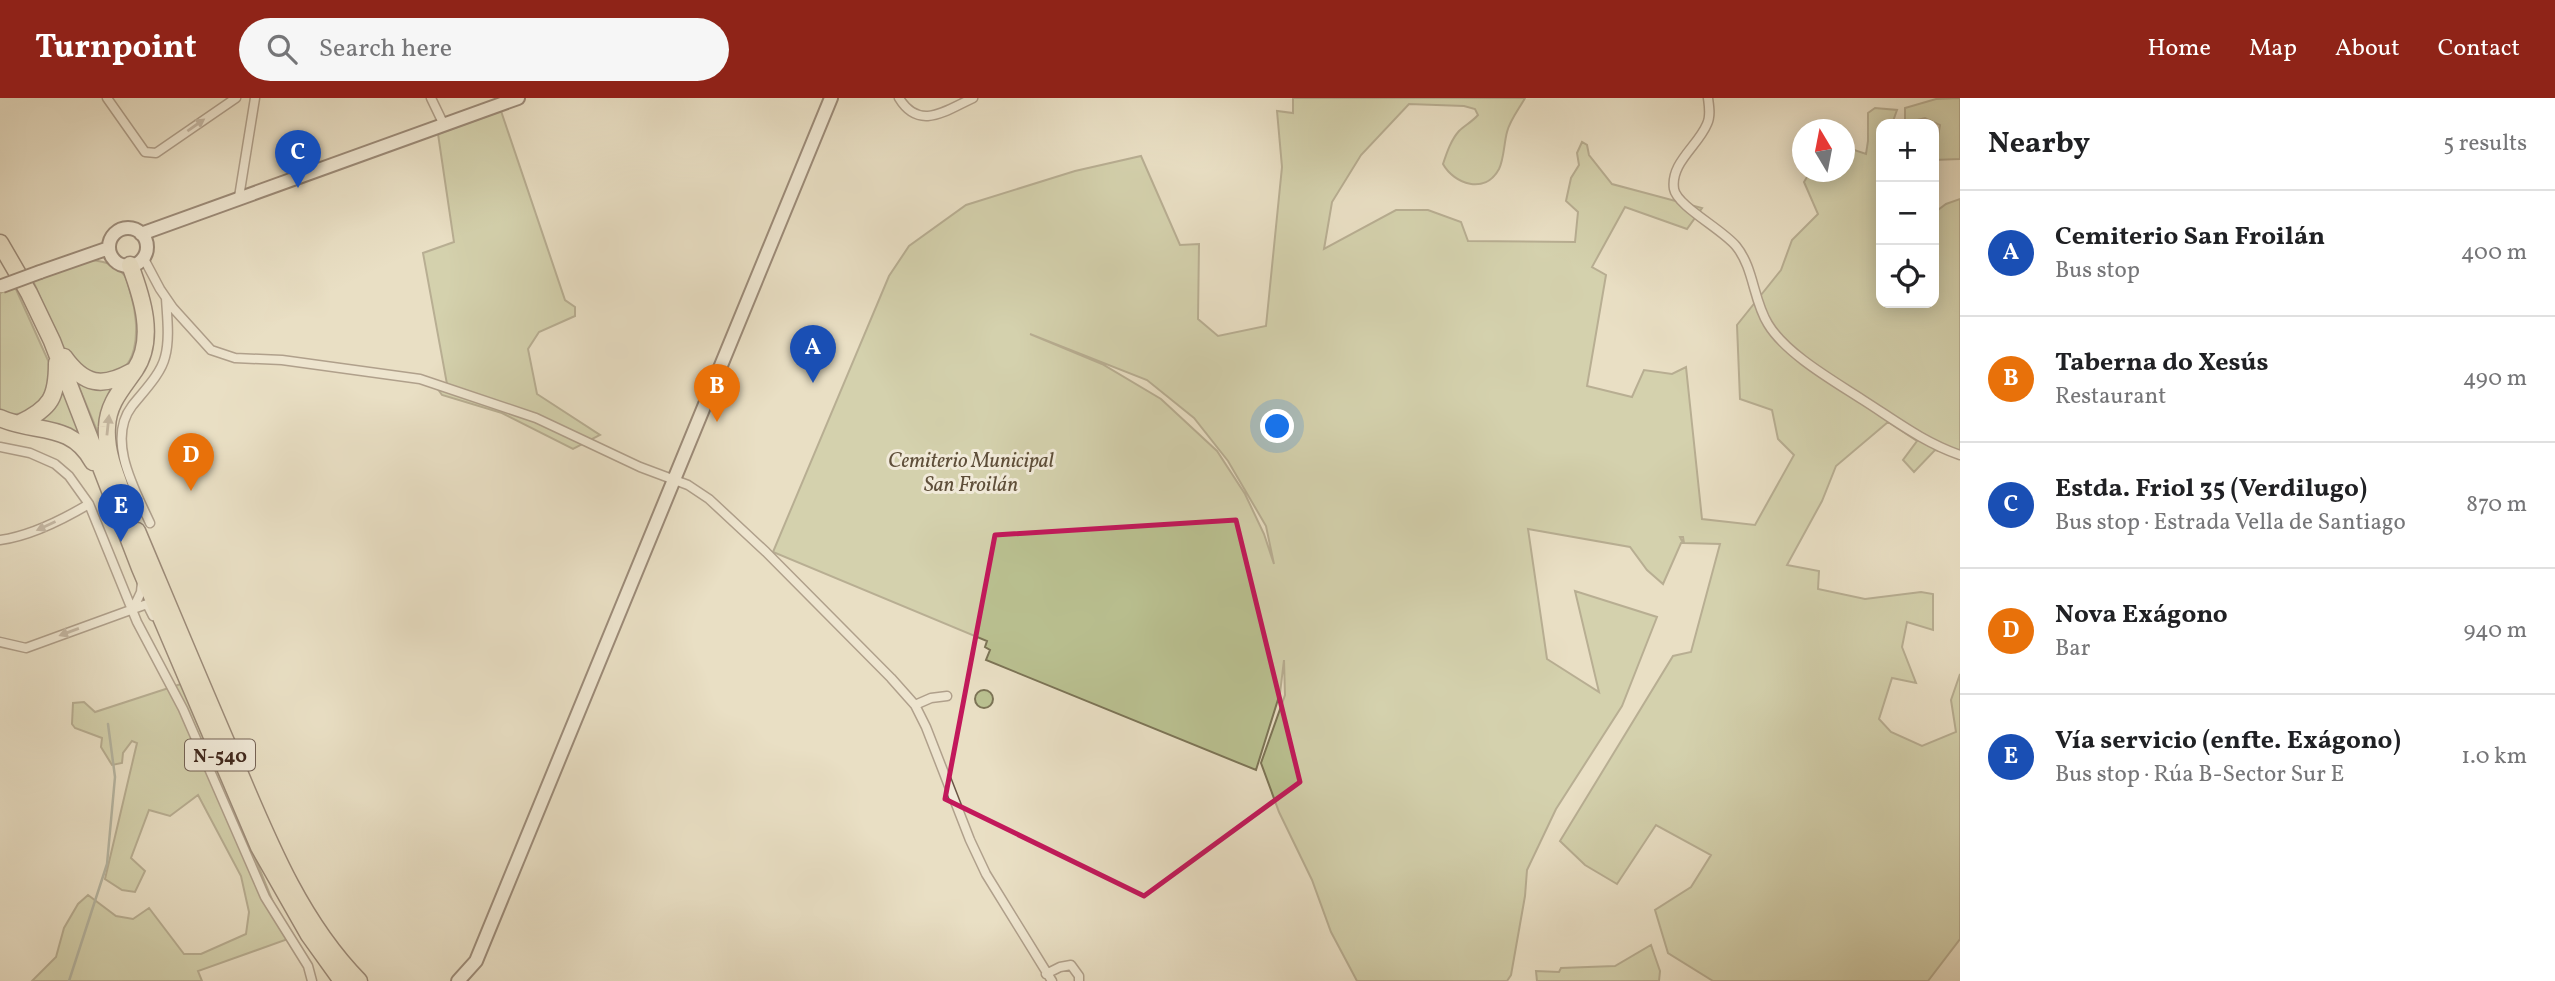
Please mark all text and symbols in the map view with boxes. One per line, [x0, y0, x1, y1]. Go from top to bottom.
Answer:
search box [239, 18, 729, 81]
text: Turnpoint [35, 26, 197, 72]
icon: search [263, 30, 301, 68]
text: Search here [319, 31, 452, 67]
text: Home [2147, 32, 2211, 66]
text: Map [2249, 32, 2297, 66]
text: About [2335, 32, 2400, 66]
text: Contact [2438, 32, 2520, 66]
one-way arrow [186, 119, 206, 132]
north arrow [1792, 119, 1855, 182]
map controls [1876, 119, 1939, 308]
button: + [1876, 119, 1939, 182]
text: Nearby [1988, 123, 2090, 165]
text: 5 results [2443, 128, 2527, 160]
pin: C [275, 130, 321, 188]
button: − [1876, 182, 1939, 245]
text: Cemiterio San Froilán [2055, 219, 2325, 255]
text: A [2003, 237, 2019, 269]
text: 400 m [2461, 237, 2527, 269]
button: locate [1876, 245, 1939, 308]
text: Bus stop [2055, 255, 2140, 287]
pin: A [790, 325, 836, 383]
text: Taberna do Xesús [2055, 345, 2268, 381]
text: B [2003, 363, 2019, 395]
text: 490 m [2463, 363, 2527, 395]
pin: B [694, 364, 740, 422]
text: Restaurant [2055, 381, 2166, 413]
your location [1260, 409, 1294, 443]
one-way arrow [103, 414, 114, 436]
pin: D [168, 433, 214, 491]
park label: Cemiterio Municipal San Froilán [888, 447, 1054, 500]
text: Estda. Friol 35 (Verdilugo) [2055, 471, 2367, 507]
pin: E [98, 484, 144, 542]
text: C [2004, 489, 2018, 521]
text: 870 m [2466, 489, 2527, 521]
text: Bus stop · Estrada Vella de Santiago [2055, 507, 2406, 539]
one-way arrow [36, 520, 56, 532]
text: Nova Exágono [2055, 597, 2228, 633]
text: D [2003, 615, 2019, 647]
text: 940 m [2464, 615, 2527, 647]
one-way arrow [58, 627, 79, 638]
text: Bar [2055, 633, 2090, 665]
text: Vía servicio (enfte. Exágono) [2055, 723, 2401, 759]
road number: N-540 [185, 740, 255, 770]
text: E [2004, 741, 2018, 773]
text: 1.0 km [2461, 741, 2527, 773]
text: Bus stop · Rúa B-Sector Sur E [2055, 759, 2344, 791]

